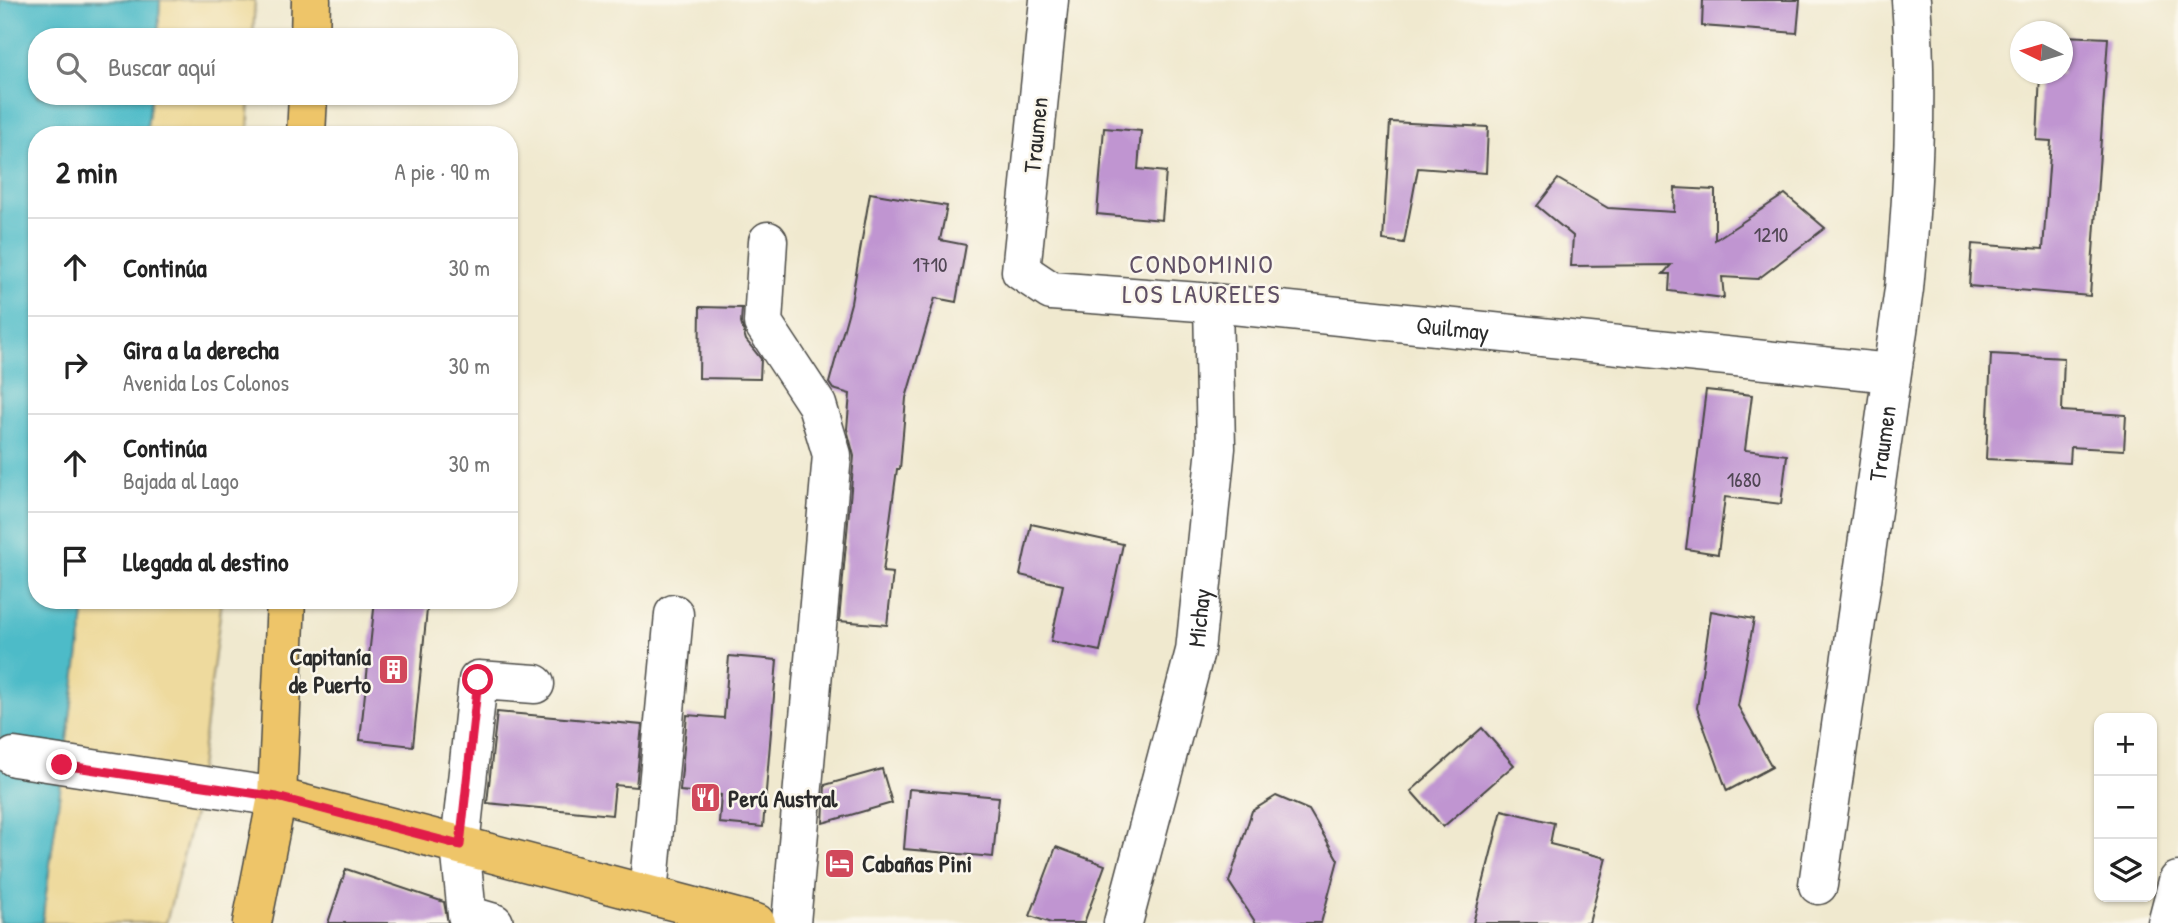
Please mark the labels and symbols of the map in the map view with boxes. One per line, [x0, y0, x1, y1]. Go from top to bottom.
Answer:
north arrow [2010, 21, 2073, 84]
street label: Traumen [1015, 95, 1055, 175]
house number: 1210 [1754, 220, 1788, 249]
district label: CONDOMINIO LOS LAURELES [1122, 246, 1282, 311]
house number: 1710 [912, 250, 948, 279]
street label: Quilmay [1415, 308, 1491, 347]
street label: Traumen [1860, 404, 1903, 484]
house number: 1680 [1727, 465, 1761, 494]
street label: Michay [1180, 587, 1217, 648]
place label: Capitanía de Puerto [289, 640, 372, 700]
building icon: Capitanía de Puerto [377, 653, 411, 687]
route start [462, 664, 493, 695]
route end [46, 749, 77, 780]
restaurant icon: Perú Austral [688, 781, 722, 815]
place label: Perú Austral [728, 782, 838, 814]
hotel icon: Cabañas Pini [822, 846, 856, 880]
place label: Cabañas Pini [862, 847, 972, 879]

